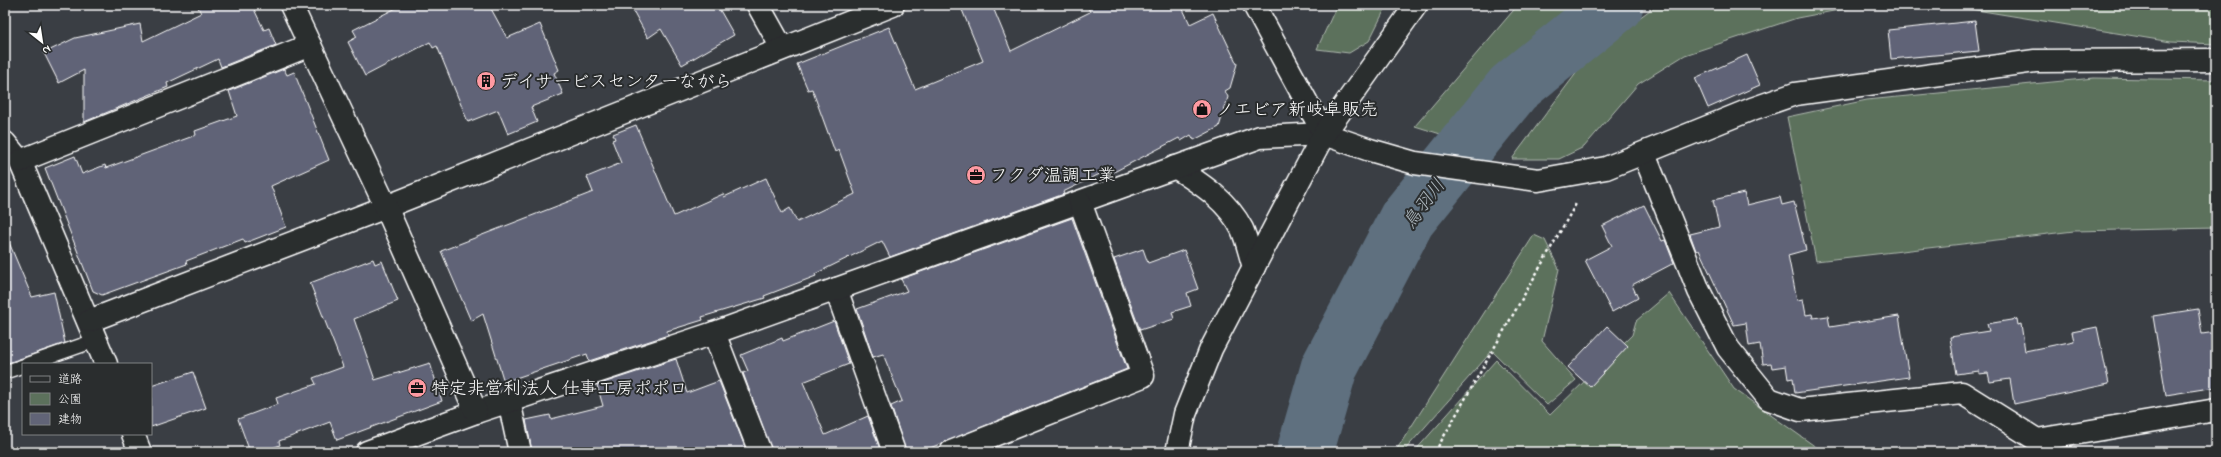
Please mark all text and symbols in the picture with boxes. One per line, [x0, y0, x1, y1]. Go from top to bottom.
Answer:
north arrow [22, 22, 62, 62]
text: N [39, 41, 54, 59]
building icon: デイサービスセンターながら [475, 70, 497, 92]
place label: デイサービスセンターながら [500, 70, 733, 96]
shop icon: ノエビア新岐阜販売 [1191, 98, 1213, 120]
place label: ノエビア新岐阜販売 [1216, 98, 1378, 124]
office icon: フクダ温調工業 [965, 164, 987, 186]
place label: フクダ温調工業 [990, 164, 1116, 190]
water label: 鳥羽川 [1397, 174, 1453, 235]
legend [22, 363, 152, 435]
text: 道路 [58, 371, 82, 389]
office icon: 特定非営利法人 仕事工房ポポロ [406, 377, 428, 399]
place label: 特定非営利法人 仕事工房ポポロ [431, 377, 688, 403]
text: 公園 [58, 391, 82, 409]
text: 建物 [58, 411, 82, 429]

